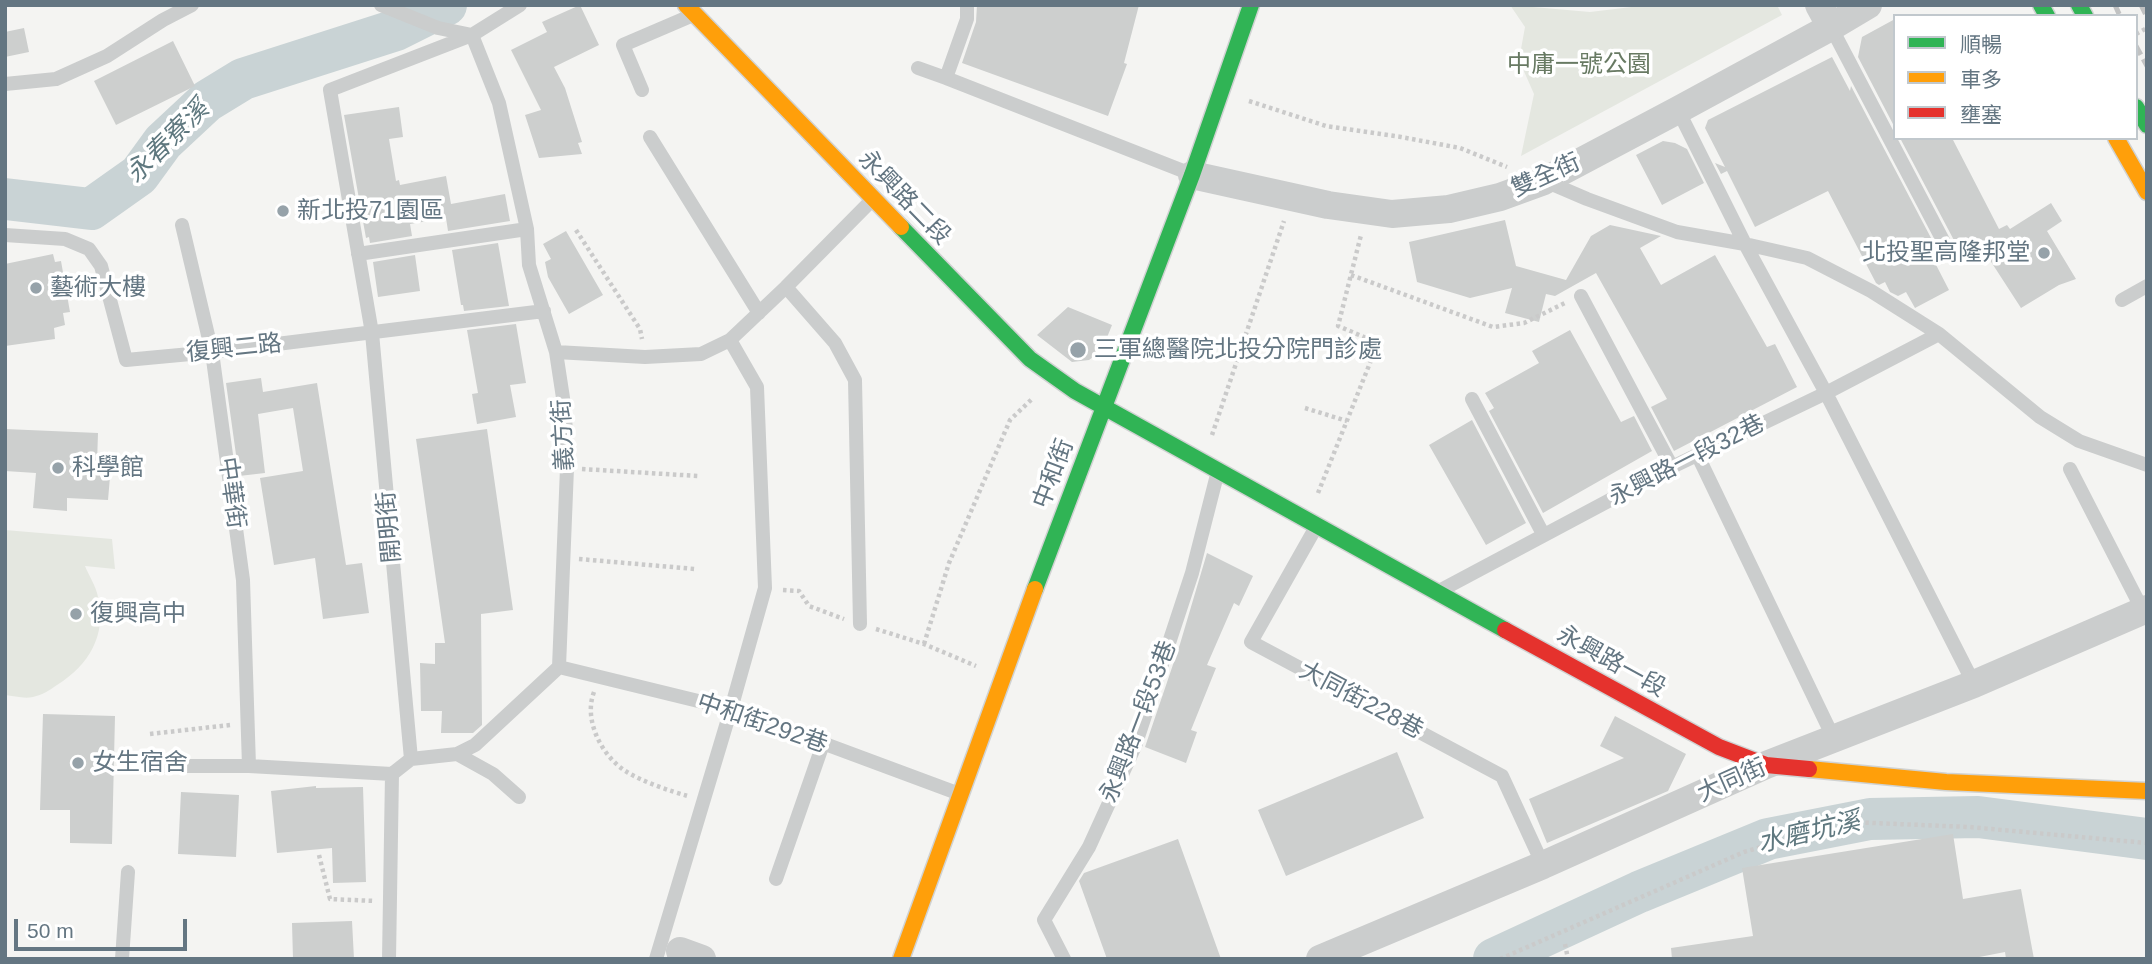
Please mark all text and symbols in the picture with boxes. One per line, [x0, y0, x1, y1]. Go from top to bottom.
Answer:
legend [1893, 14, 2138, 140]
text: 順暢 [1960, 33, 2002, 56]
park label: 中庸一號公園 [1507, 51, 1651, 79]
text: 車多 [1960, 68, 2002, 91]
water label: 永春寮溪 [120, 94, 216, 190]
text: 壅塞 [1960, 103, 2002, 126]
street label: 永興路二段 [852, 145, 956, 251]
street label: 雙全街 [1507, 148, 1585, 204]
place label: 新北投71園區 [297, 197, 444, 225]
marker: 新北投71園區 [275, 203, 291, 219]
place label: 北投聖高隆邦堂 [1862, 239, 2030, 267]
marker: 北投聖高隆邦堂 [2036, 245, 2052, 261]
place label: 藝術大樓 [50, 274, 146, 302]
marker: 藝術大樓 [28, 280, 44, 296]
street label: 復興二路 [185, 330, 283, 368]
place label: 三軍總醫院北投分院門診處 [1094, 336, 1382, 364]
marker: 三軍總醫院北投分院門診處 [1068, 340, 1088, 360]
street label: 義方街 [548, 398, 580, 472]
street label: 永興路一段32巷 [1604, 409, 1770, 513]
street label: 中和街 [1028, 435, 1080, 513]
place label: 科學館 [72, 454, 144, 482]
street label: 中華街 [212, 455, 250, 531]
marker: 科學館 [50, 460, 66, 476]
street label: 開明街 [373, 490, 407, 564]
place label: 復興高中 [90, 600, 186, 628]
marker: 復興高中 [68, 606, 84, 622]
street label: 永興路一段 [1552, 620, 1670, 704]
street label: 永興路一段53巷 [1095, 637, 1183, 807]
street label: 大同街228巷 [1294, 656, 1428, 746]
street label: 中和街292巷 [693, 688, 831, 760]
place label: 女生宿舍 [92, 749, 188, 777]
street label: 大同街 [1693, 753, 1771, 809]
marker: 女生宿舍 [70, 755, 86, 771]
water label: 水磨坑溪 [1755, 806, 1863, 860]
scale bar [18, 904, 191, 948]
text: 50 m [27, 919, 74, 942]

